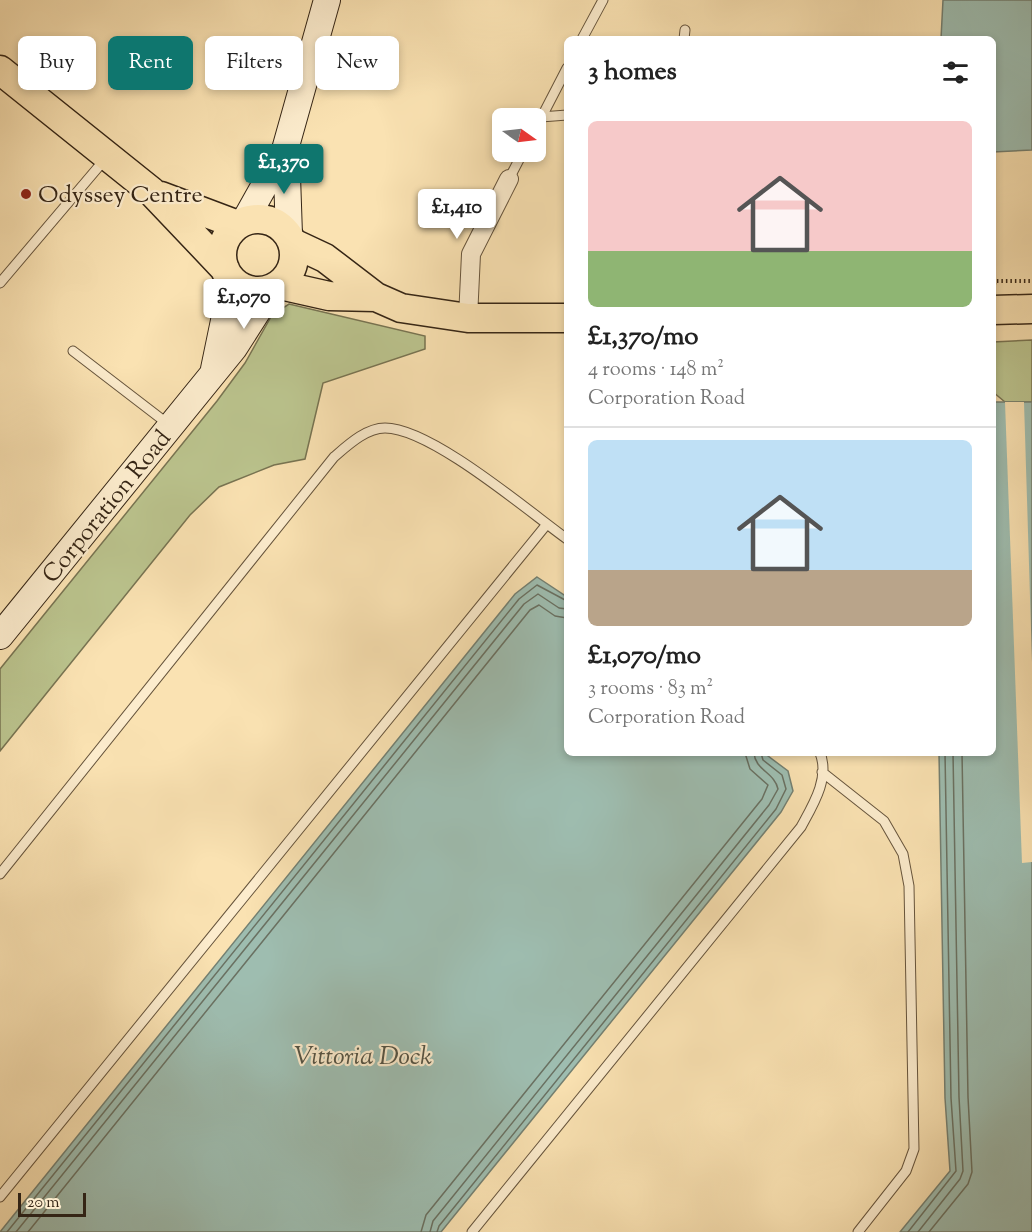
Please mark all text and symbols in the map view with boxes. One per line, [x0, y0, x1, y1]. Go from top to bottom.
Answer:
chip: Buy [18, 36, 96, 90]
chip: Rent [108, 36, 193, 90]
chip: Filters [205, 36, 303, 90]
chip: New [315, 36, 399, 90]
text: 3 homes [588, 54, 677, 91]
icon: filters [939, 56, 972, 89]
north arrow [492, 108, 546, 162]
map controls [492, 108, 546, 162]
pin: £1,370 [235, 144, 333, 195]
text: £1,370 [258, 149, 310, 178]
icon: home [726, 160, 834, 268]
place label: Odyssey Centre [38, 179, 203, 213]
marker: Odyssey Centre [19, 187, 33, 201]
pin: £1,410 [408, 189, 506, 240]
text: £1,410 [432, 194, 482, 223]
pin: £1,070 [195, 279, 293, 330]
text: £1,070 [217, 284, 271, 313]
text: £1,370/mo [588, 319, 699, 356]
text: 4 rooms · 148 m² [588, 356, 724, 385]
text: Corporation Road [588, 385, 745, 414]
street label: Corporation Road [35, 423, 180, 591]
icon: home [726, 479, 834, 587]
text: £1,070/mo [588, 638, 701, 675]
text: 3 rooms · 83 m² [588, 675, 713, 704]
text: Corporation Road [588, 704, 745, 733]
water label: Vittoria Dock [294, 1039, 432, 1076]
scale bar [18, 1190, 86, 1218]
text: 20 m [27, 1192, 60, 1215]

